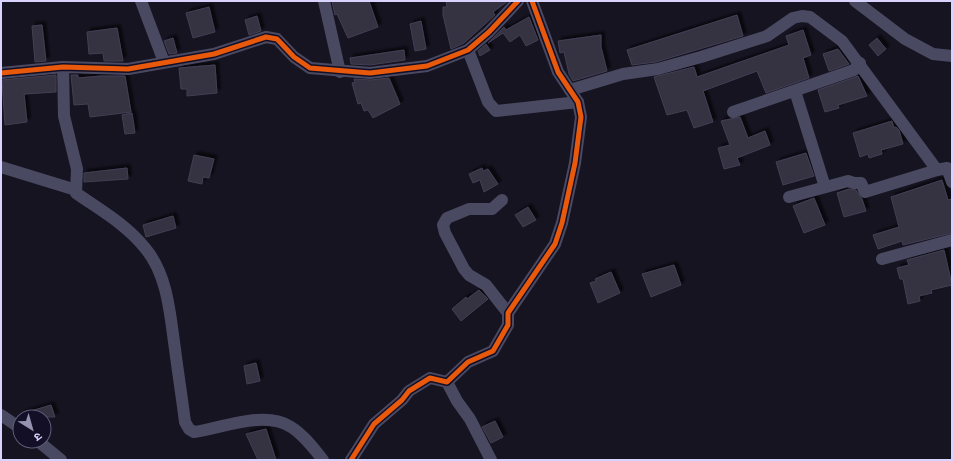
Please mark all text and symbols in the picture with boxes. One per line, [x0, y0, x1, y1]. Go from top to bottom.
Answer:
north arrow [12, 409, 52, 449]
text: उ [31, 429, 45, 445]

